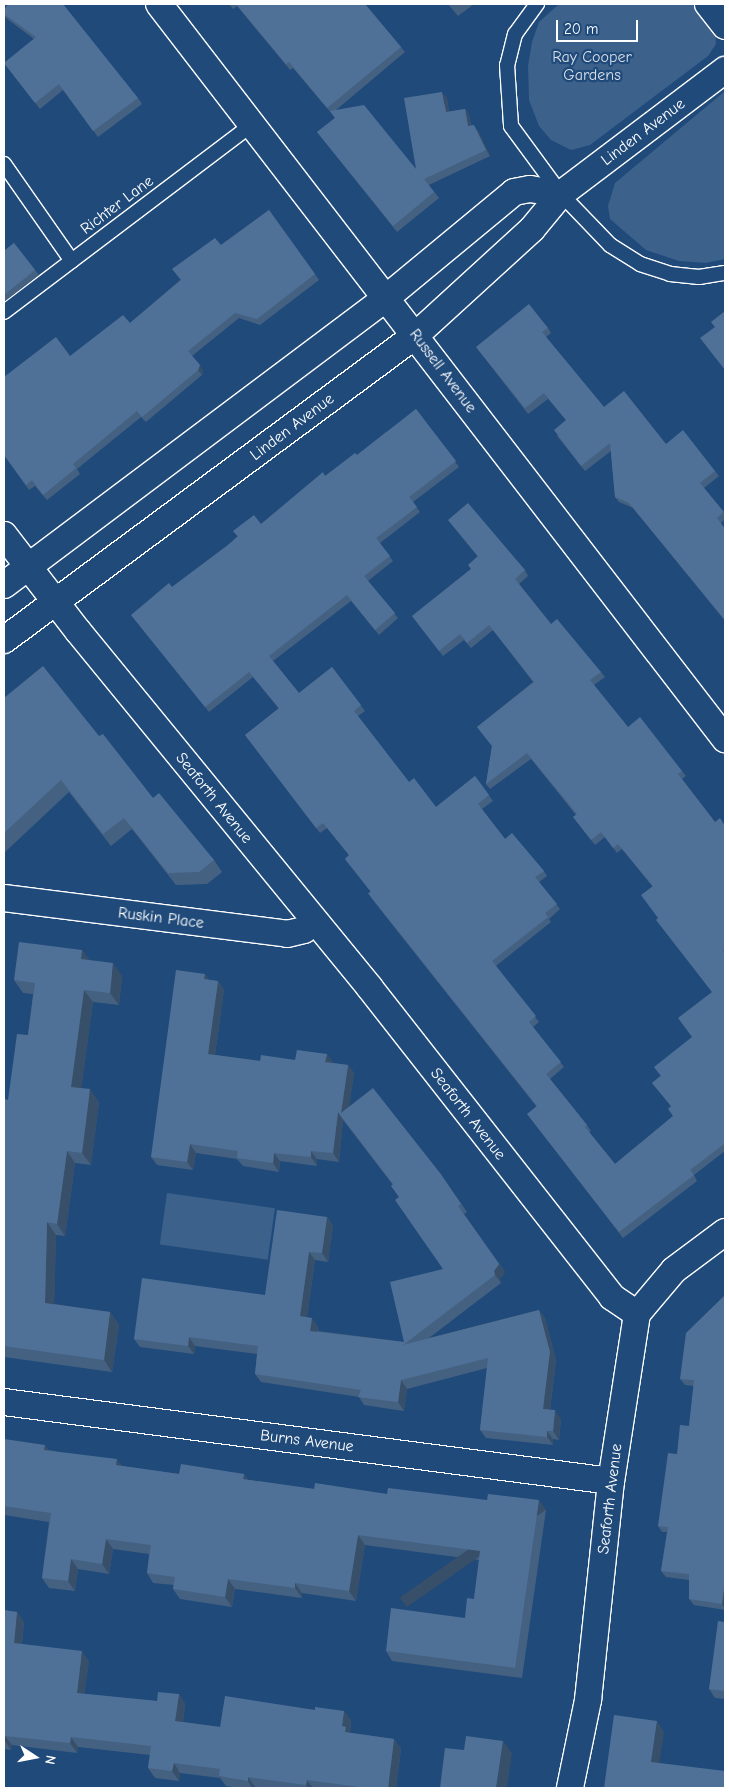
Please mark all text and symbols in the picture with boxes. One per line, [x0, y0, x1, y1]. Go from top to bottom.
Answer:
scale bar [559, 10, 642, 42]
text: 20 m [564, 20, 598, 38]
park label: Ray Cooper Gardens [552, 47, 632, 85]
street label: Linden Avenue [597, 94, 689, 170]
street label: Richter Lane [77, 171, 157, 239]
street label: Russell Avenue [405, 325, 481, 417]
street label: Linden Avenue [246, 389, 338, 465]
street label: Seaforth Avenue [172, 749, 256, 847]
street label: Ruskin Place [117, 903, 205, 933]
street label: Seaforth Avenue [426, 1064, 510, 1164]
street label: Burns Avenue [259, 1426, 355, 1456]
street label: Seaforth Avenue [594, 1443, 626, 1555]
north arrow [10, 1732, 60, 1782]
text: N [41, 1754, 59, 1766]

